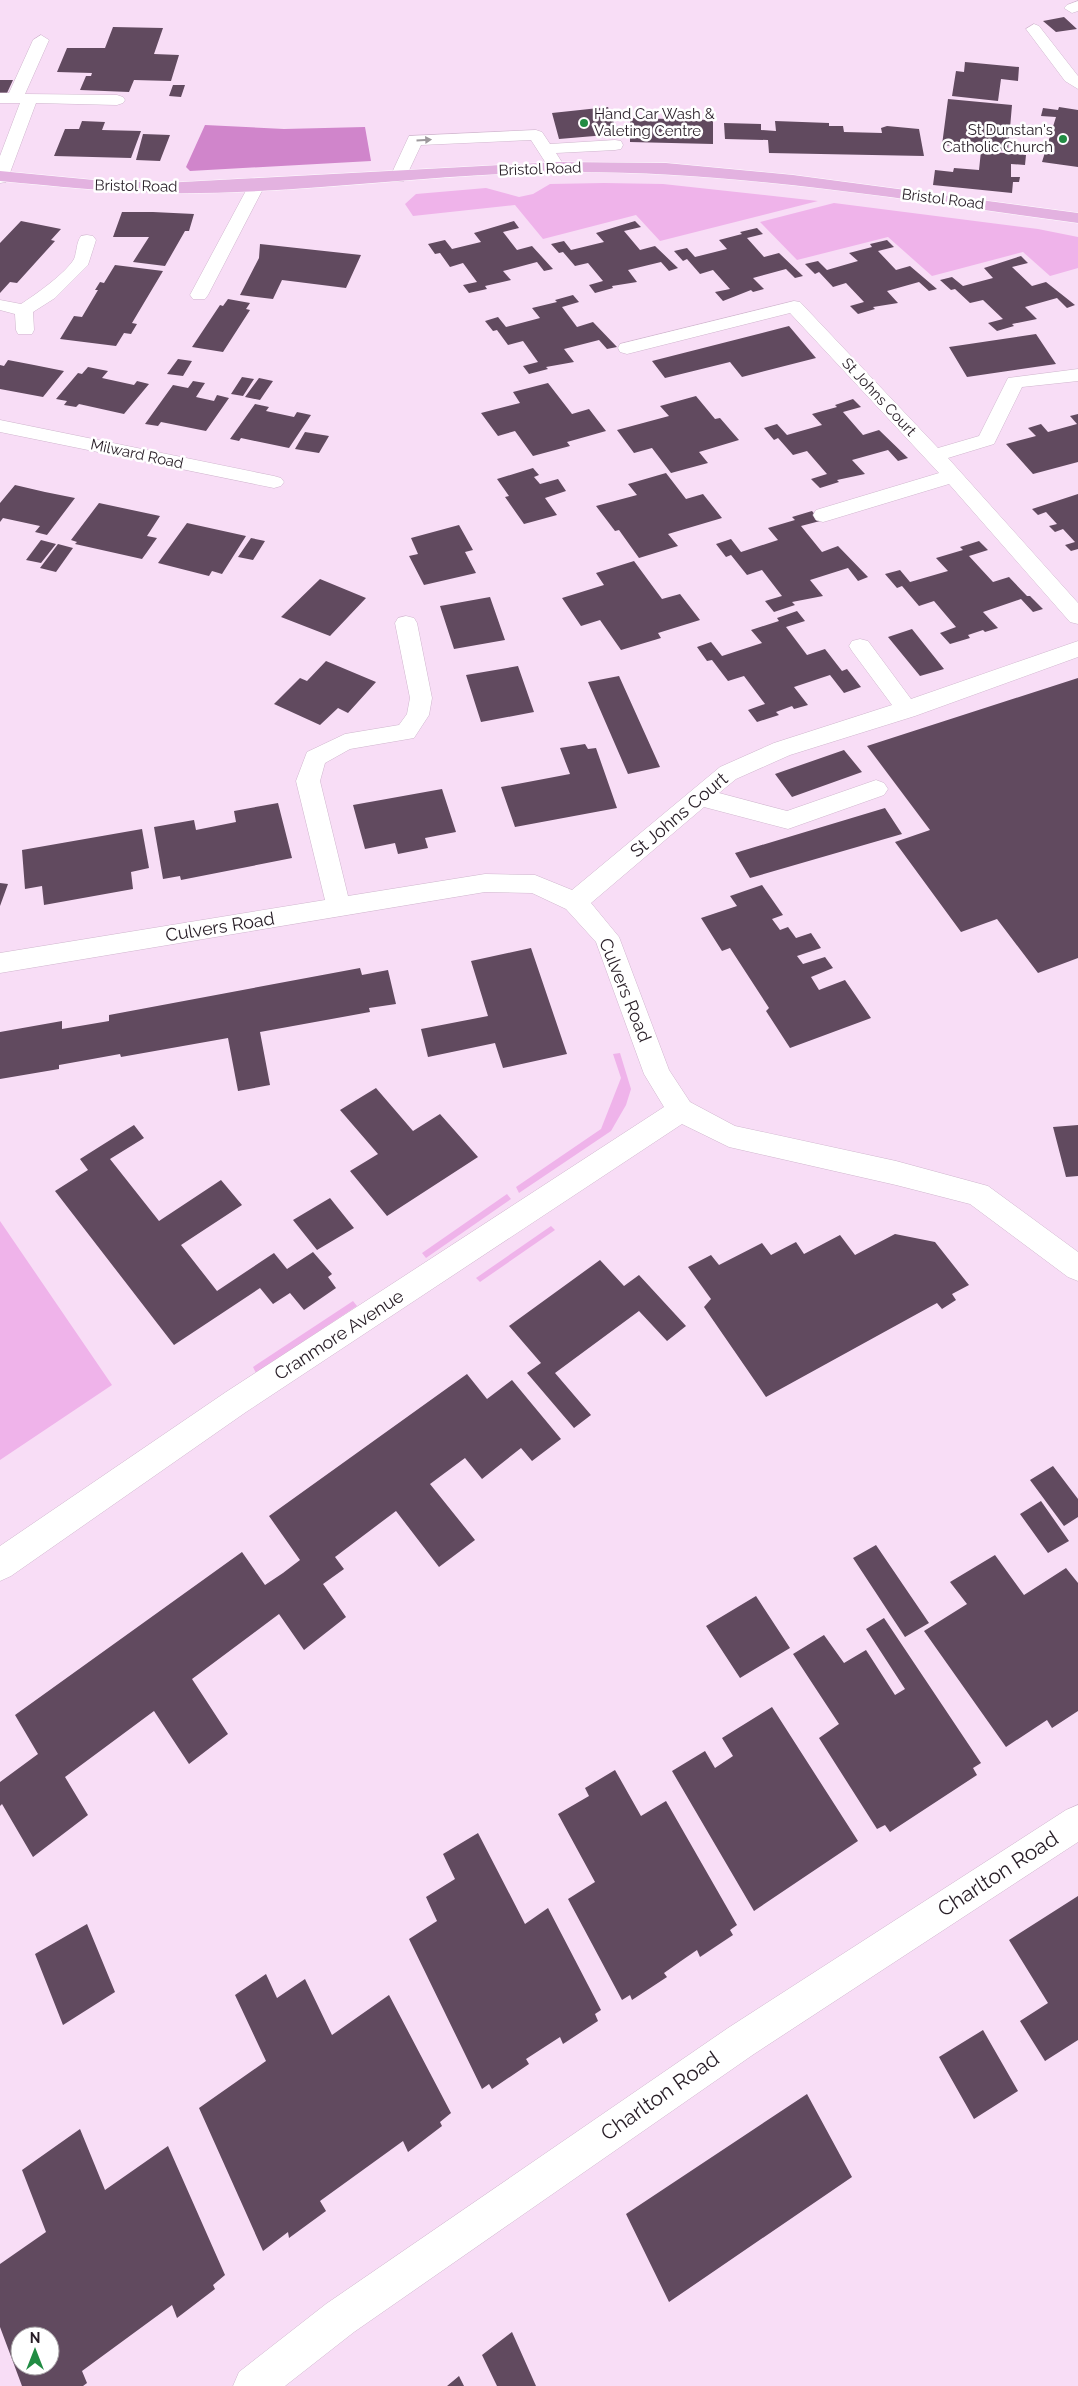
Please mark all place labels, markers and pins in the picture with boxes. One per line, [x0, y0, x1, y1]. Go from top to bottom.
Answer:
place label: Hand Car Wash & Valeting Centre [594, 105, 715, 140]
marker: Hand Car Wash & Valeting Centre [578, 117, 590, 129]
place label: St Dunstan's Catholic Church [943, 121, 1053, 156]
marker: St Dunstan's Catholic Church [1057, 133, 1069, 145]

